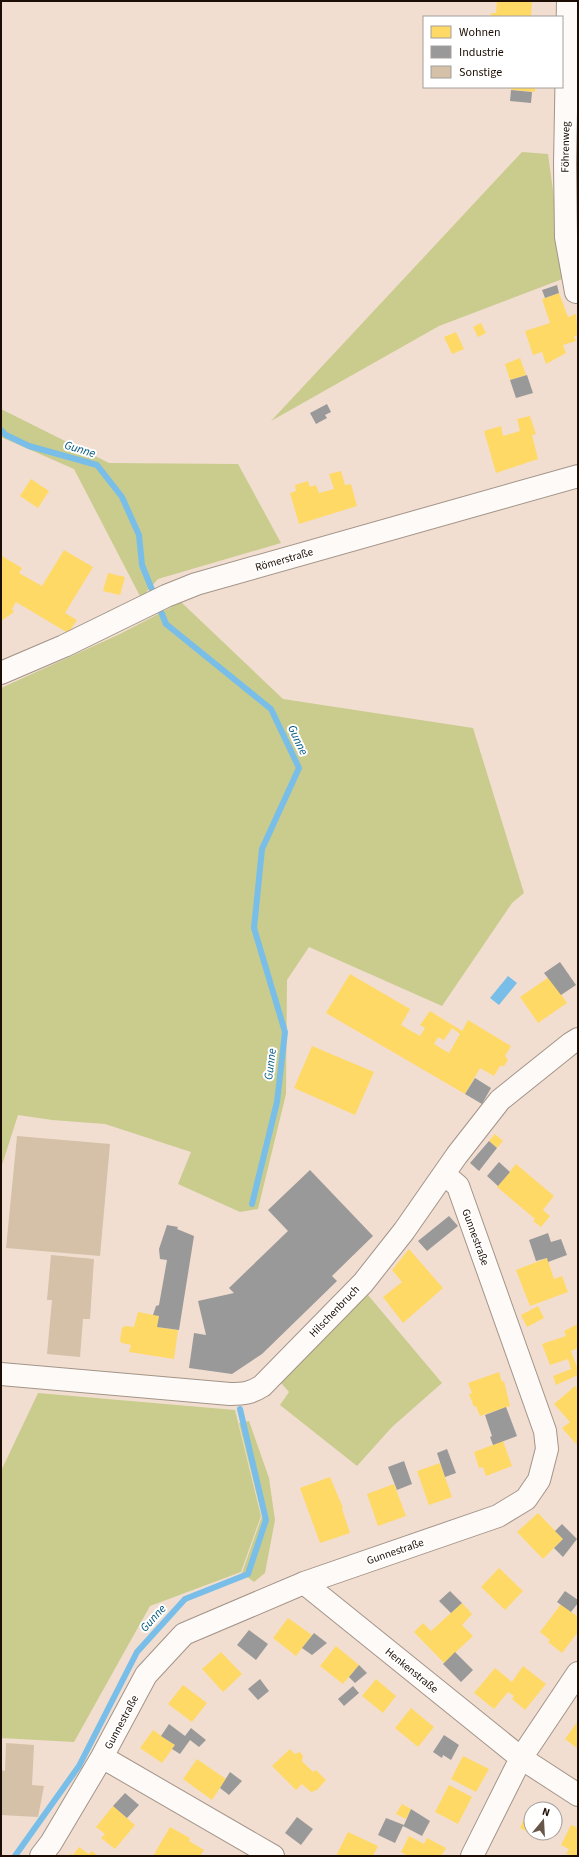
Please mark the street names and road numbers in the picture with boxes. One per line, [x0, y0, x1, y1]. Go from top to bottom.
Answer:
street label: Föhrenweg [558, 121, 573, 173]
street label: Römerstraße [253, 544, 315, 575]
street label: Gunnestraße [458, 1207, 493, 1268]
street label: Hilschenbruch [306, 1282, 363, 1341]
street label: Gunnestraße [365, 1535, 426, 1568]
street label: Henkenstraße [382, 1644, 442, 1697]
street label: Gunnestraße [101, 1692, 142, 1752]

